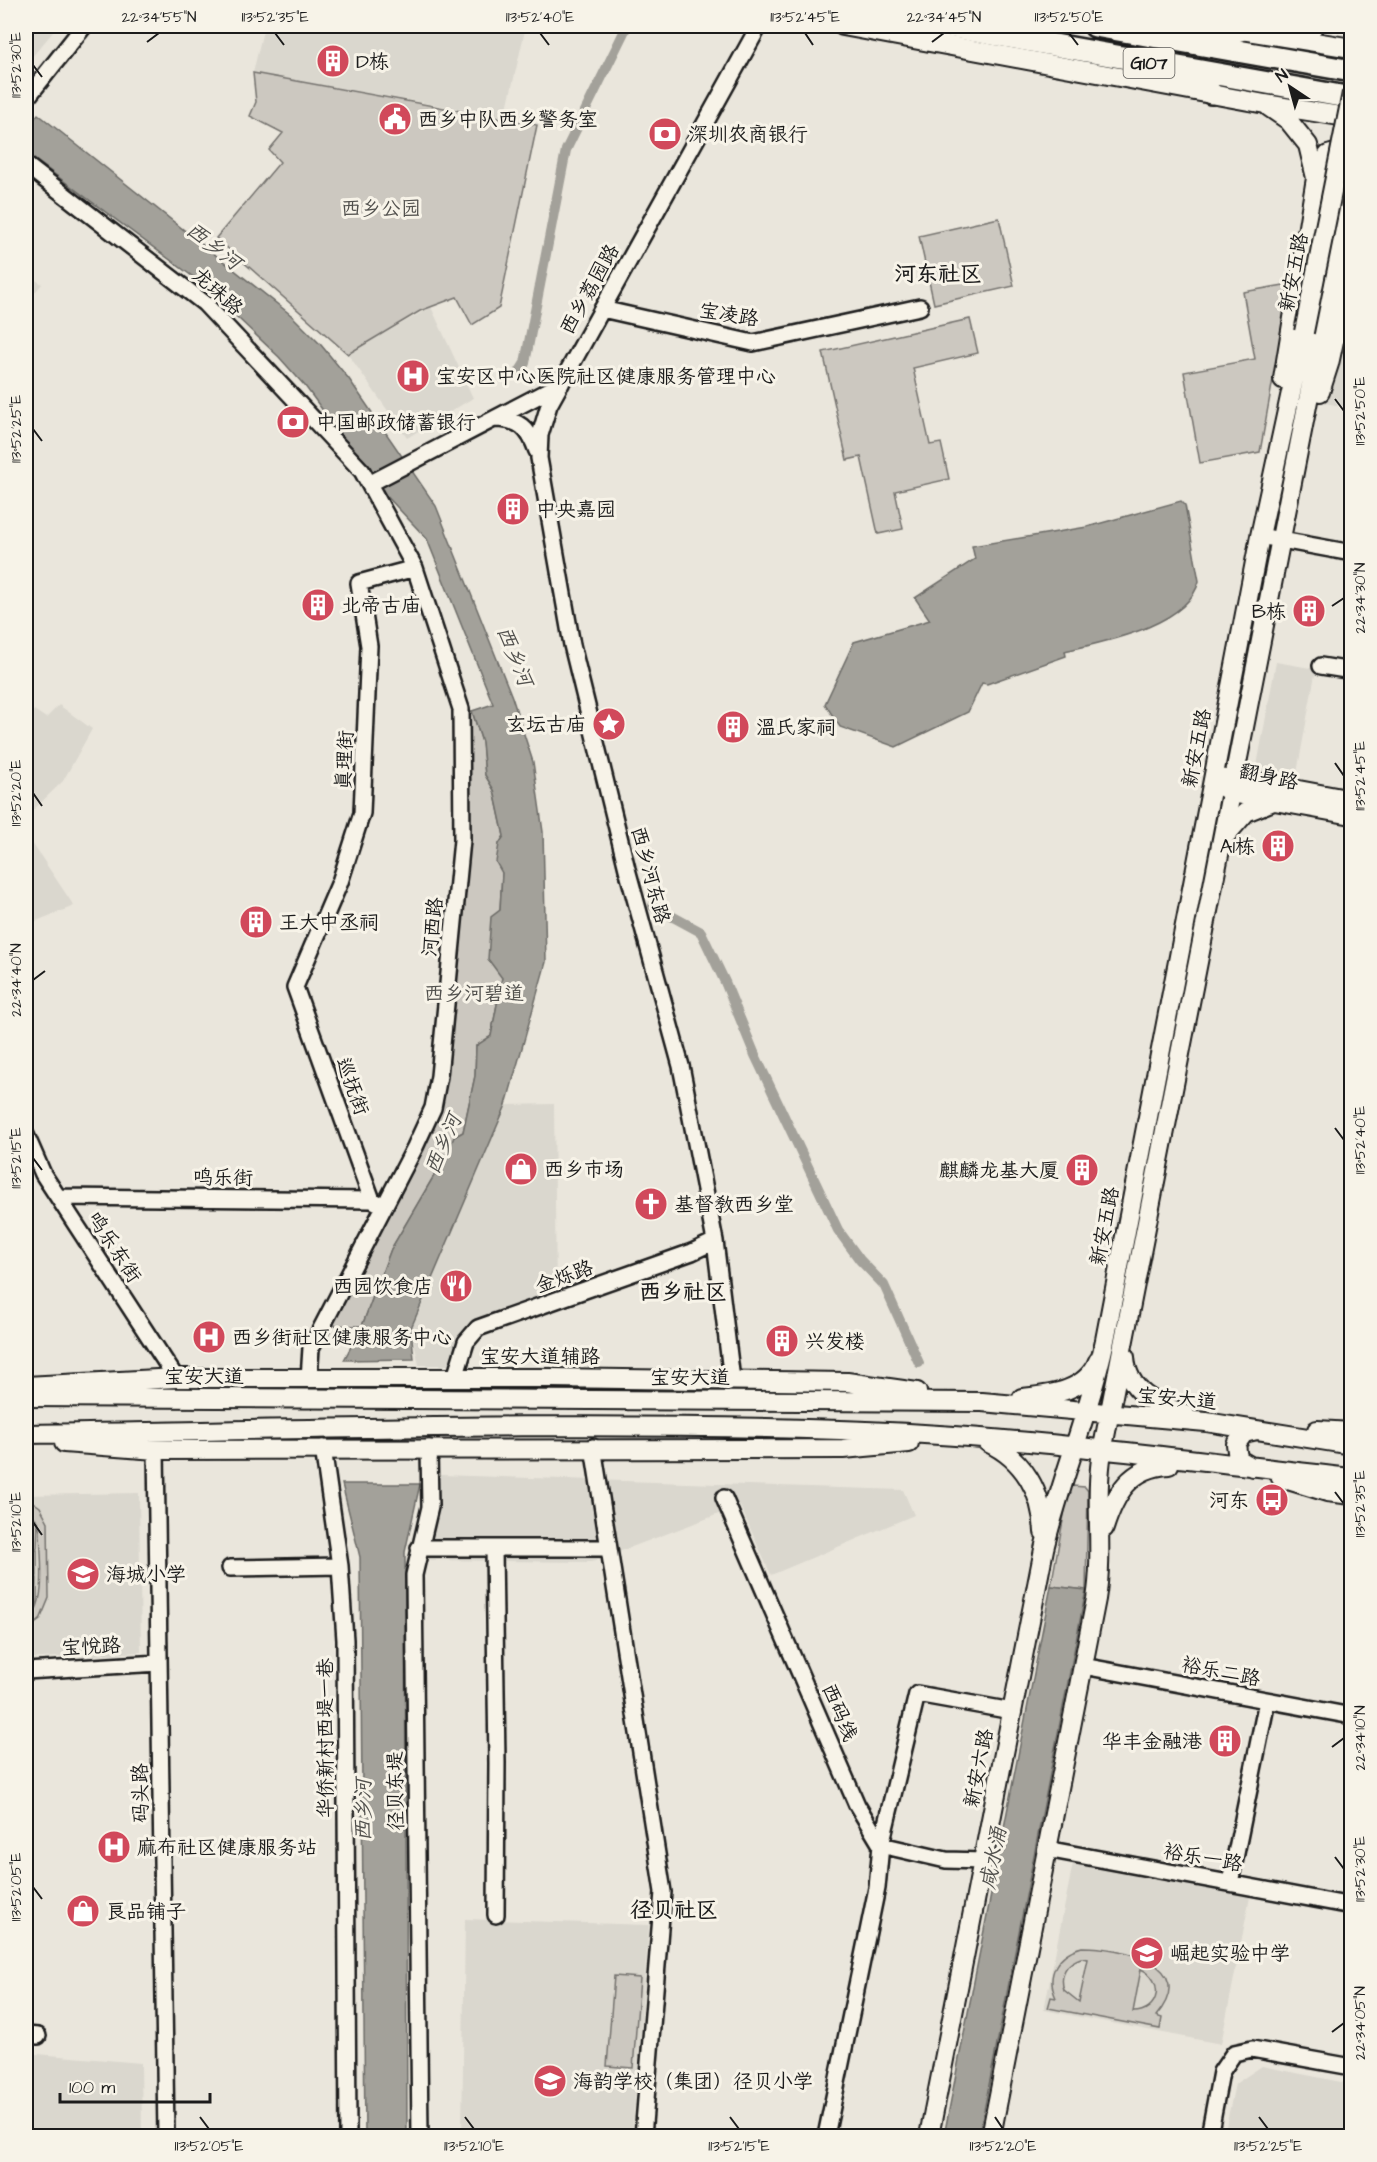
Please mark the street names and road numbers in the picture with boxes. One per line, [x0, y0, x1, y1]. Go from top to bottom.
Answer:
road number: G107 [1124, 48, 1174, 78]
street label: 新安五路 [1273, 229, 1316, 314]
street label: 西乡荔园路 [553, 238, 627, 340]
street label: 龙珠路 [186, 261, 250, 323]
street label: 宝凌路 [697, 296, 762, 334]
street label: 新安五路 [1176, 705, 1219, 790]
street label: 真理街 [329, 729, 361, 791]
street label: 翻身路 [1237, 757, 1302, 797]
street label: 西乡河东路 [624, 823, 677, 928]
street label: 河西路 [416, 895, 450, 958]
street label: 巡抚街 [329, 1053, 375, 1119]
street label: 鸣乐街 [193, 1163, 253, 1193]
street label: 新安五路 [1084, 1183, 1127, 1268]
street label: 鸣乐东街 [81, 1206, 148, 1289]
street label: 金烁路 [531, 1253, 598, 1300]
street label: 宝安大道辅路 [480, 1343, 601, 1371]
street label: 宝安大道 [164, 1363, 244, 1391]
street label: 宝安大道 [650, 1364, 730, 1392]
street label: 宝安大道 [1136, 1382, 1218, 1416]
street label: 宝悦路 [60, 1631, 123, 1663]
street label: 裕乐二路 [1179, 1651, 1264, 1694]
street label: 华侨新村西堤一巷 [312, 1657, 340, 1818]
street label: 西码线 [814, 1679, 864, 1745]
street label: 新安六路 [958, 1725, 1001, 1810]
street label: 径贝东堤 [381, 1751, 411, 1831]
street label: 码头路 [126, 1762, 156, 1823]
street label: 裕乐一路 [1161, 1837, 1246, 1879]

